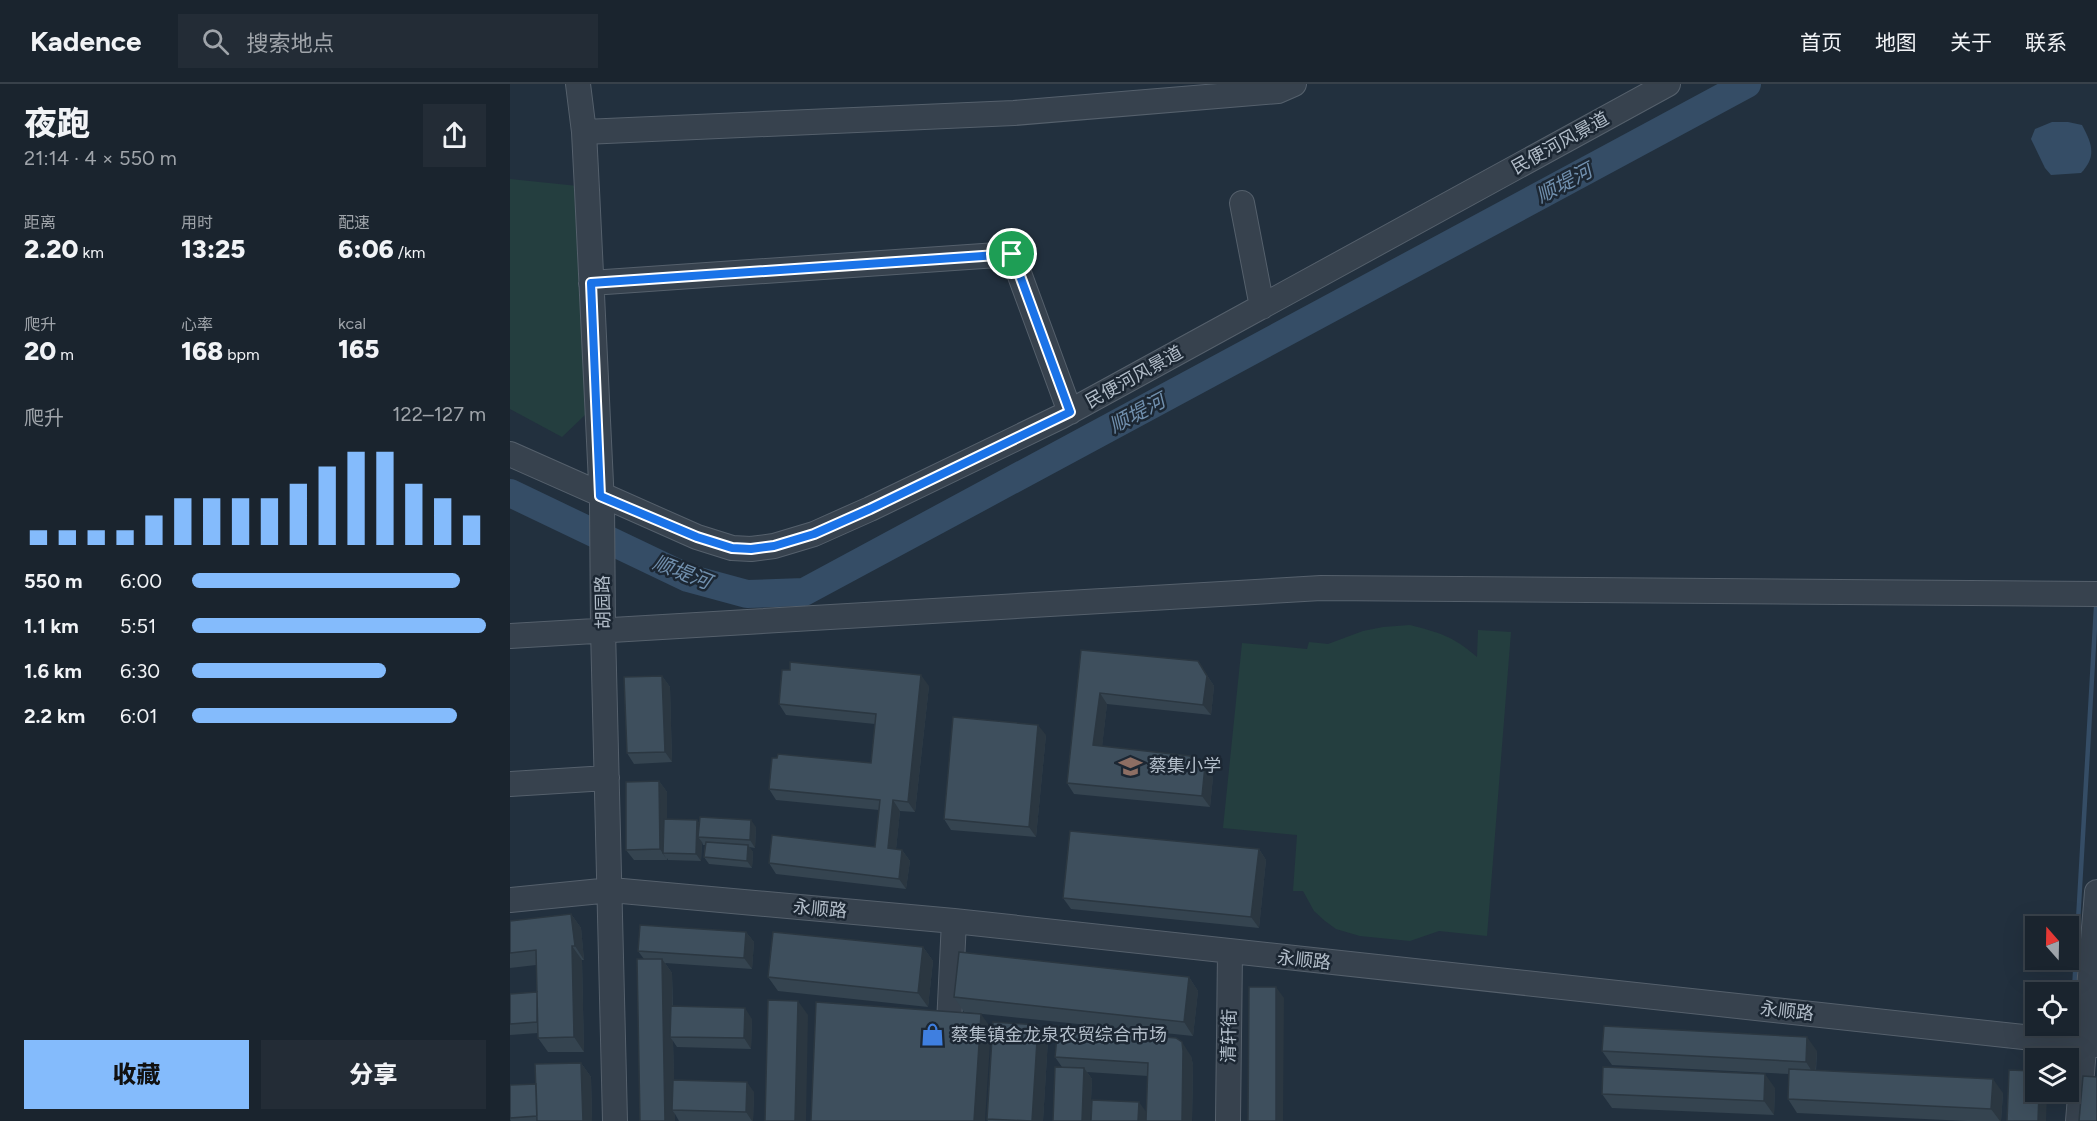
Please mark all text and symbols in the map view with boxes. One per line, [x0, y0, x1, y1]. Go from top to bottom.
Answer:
search box [178, 14, 598, 68]
text: Kadence [30, 24, 142, 58]
icon: search [199, 25, 232, 58]
text: 搜索地点 [247, 30, 335, 57]
text: 首页 [1800, 30, 1842, 55]
text: 地图 [1875, 30, 1917, 55]
text: 关于 [1950, 30, 1992, 55]
text: 联系 [2025, 30, 2067, 55]
text: 夜跑 [24, 104, 90, 143]
button: share [423, 104, 486, 167]
street label: 民便河风景道 [1507, 107, 1613, 179]
text: 21:14 · 4 × 550 m [24, 146, 177, 170]
water label: 顺堤河 [1532, 156, 1600, 208]
text: 距离 [24, 213, 56, 232]
text: 用时 [181, 213, 213, 232]
text: 配速 [338, 213, 370, 232]
pin [986, 228, 1037, 279]
text: 2.20 [24, 233, 78, 265]
text: 13:25 [181, 233, 246, 265]
text: 6:06 [338, 233, 394, 265]
icon: arrive [995, 237, 1028, 270]
text: km [78, 243, 104, 262]
text: /km [394, 243, 425, 262]
text: kcal [338, 314, 366, 333]
text: 爬升 [24, 315, 56, 334]
text: 心率 [181, 315, 213, 334]
text: 165 [338, 333, 380, 365]
text: 20 [24, 335, 56, 367]
text: 168 [181, 335, 223, 367]
street label: 民便河风景道 [1081, 341, 1187, 413]
text: m [56, 345, 74, 364]
text: bpm [223, 345, 260, 364]
water label: 顺堤河 [1105, 386, 1173, 438]
text: 122–127 m [392, 402, 486, 426]
text: 爬升 [24, 406, 64, 430]
water label: 顺堤河 [650, 550, 718, 595]
text: 550 m [24, 569, 82, 593]
text: 6:00 [120, 569, 162, 593]
street label: 胡园路 [592, 575, 614, 629]
text: 1.1 km [24, 614, 79, 638]
text: 5:51 [120, 614, 156, 638]
text: 1.6 km [24, 659, 82, 683]
text: 6:30 [120, 659, 160, 683]
text: 2.2 km [24, 704, 85, 728]
text: 6:01 [120, 704, 157, 728]
school or university icon: 蔡集小学 [1118, 753, 1144, 779]
place label: 蔡集小学 [1149, 755, 1221, 777]
street label: 永顺路 [792, 896, 848, 922]
north arrow [2025, 916, 2079, 970]
map controls [2025, 916, 2079, 1102]
street label: 永顺路 [1276, 946, 1332, 974]
button: locate [2025, 982, 2079, 1036]
street label: 永顺路 [1759, 997, 1815, 1025]
street label: 清轩街 [1218, 1009, 1240, 1063]
shop icon: 蔡集镇金龙泉农贸综合市场 [920, 1022, 946, 1048]
place label: 蔡集镇金龙泉农贸综合市场 [951, 1024, 1167, 1046]
button: 收藏 [24, 1040, 249, 1109]
button: 分享 [261, 1040, 486, 1109]
button: layers [2025, 1048, 2079, 1102]

